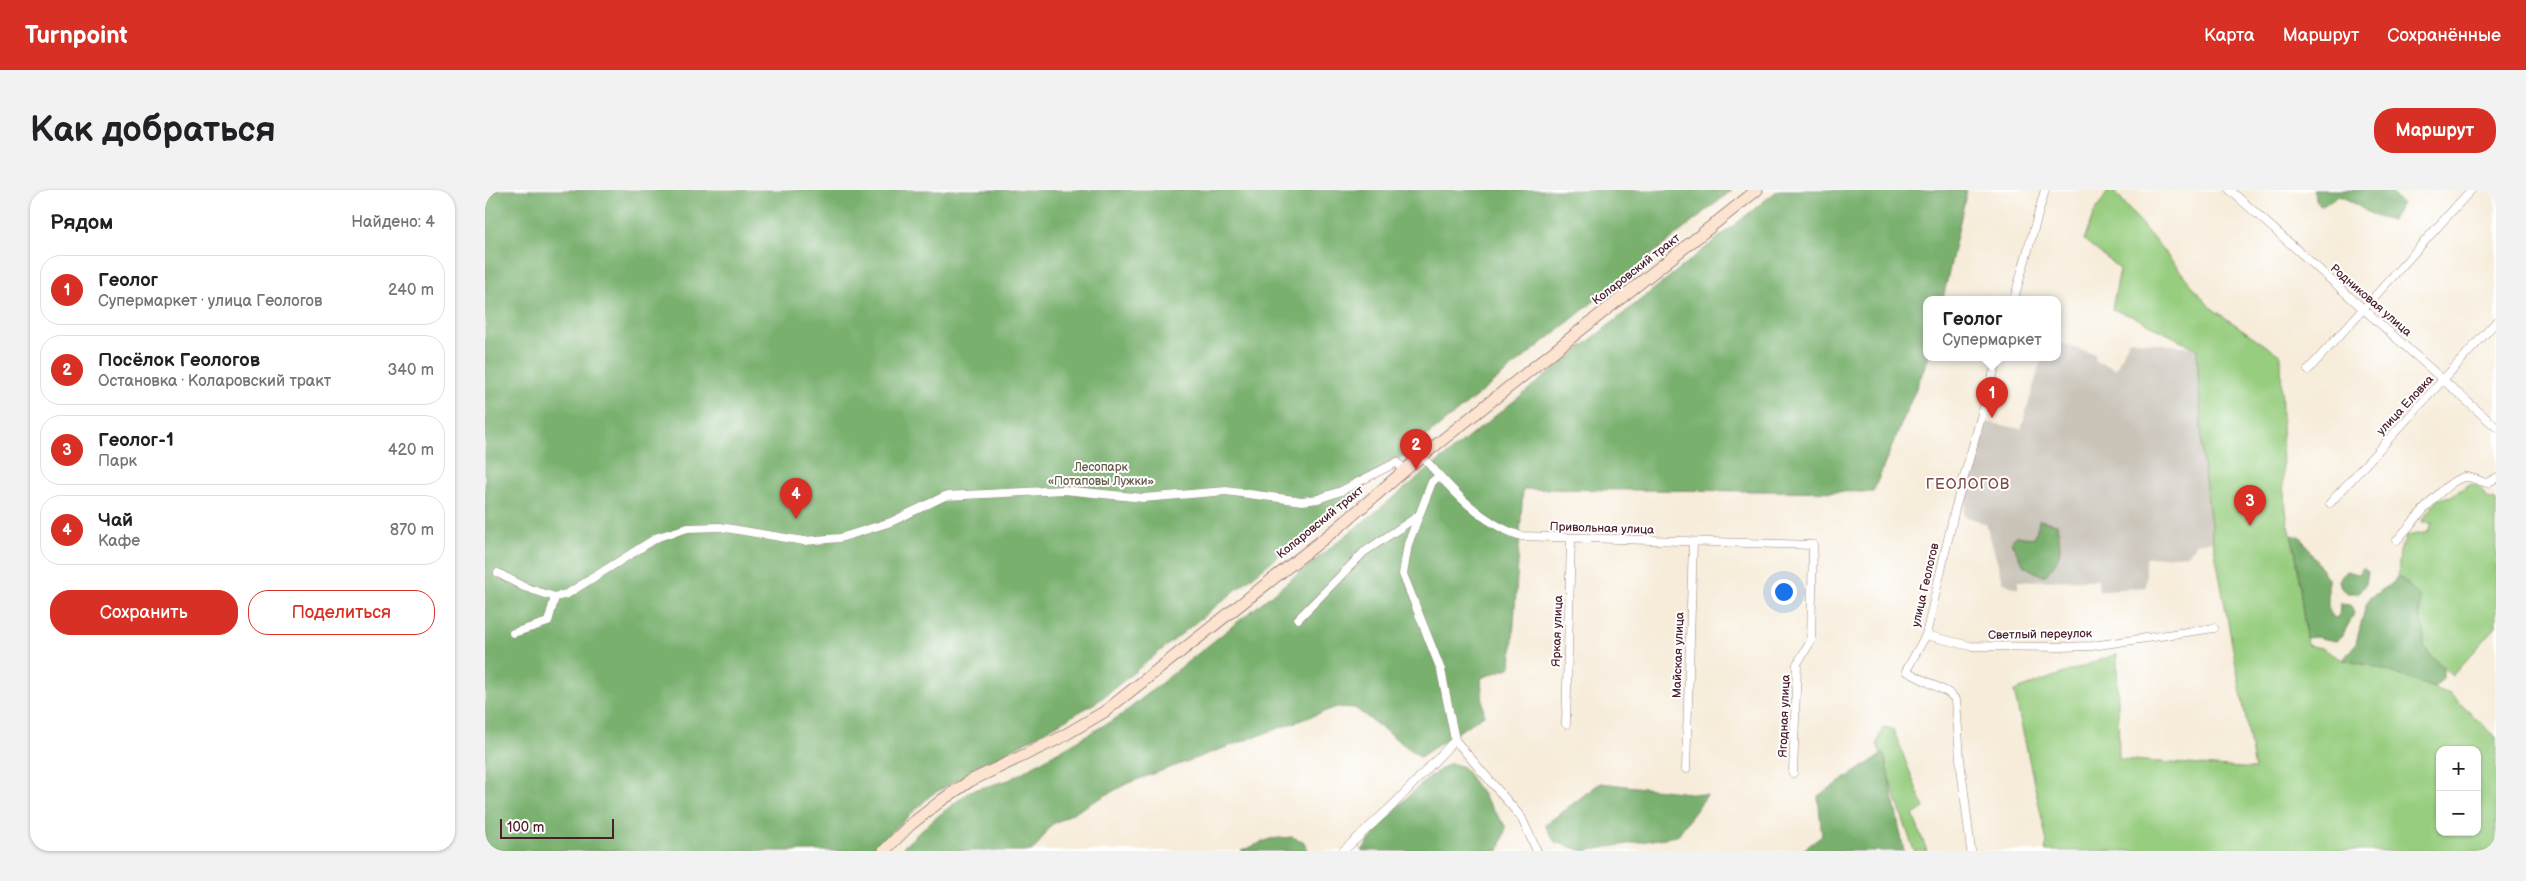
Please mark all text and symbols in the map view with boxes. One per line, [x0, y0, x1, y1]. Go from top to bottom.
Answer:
text: Turnpoint [25, 21, 128, 50]
text: Карта [2204, 25, 2255, 46]
text: Маршрут [2283, 25, 2359, 46]
text: Сохранённые [2387, 25, 2501, 46]
button: Маршрут [2374, 108, 2496, 153]
text: Как добраться [30, 109, 276, 152]
text: Рядом [50, 210, 113, 235]
text: Найдено: 4 [351, 213, 435, 232]
street label: Коларовский тракт [1589, 230, 1684, 308]
street label: Родниковая улица [2327, 261, 2415, 340]
text: Геолог [98, 269, 158, 292]
text: 1 [64, 281, 70, 300]
text: 240 m [388, 281, 434, 300]
text: Супермаркет · улица Геологов [98, 292, 322, 311]
popup [1923, 296, 2061, 361]
text: Геолог [1942, 308, 2003, 331]
text: Супермаркет [1942, 331, 2042, 350]
text: Посёлок Геологов [98, 349, 260, 372]
text: 2 [62, 361, 72, 380]
text: 340 m [387, 361, 434, 380]
text: Остановка · Коларовский тракт [98, 372, 331, 391]
street label: улица Еловка [2374, 372, 2437, 439]
pin: 1 [1976, 377, 2008, 418]
text: Геолог-1 [98, 429, 174, 452]
pin: 2 [1400, 429, 1432, 470]
text: 3 [62, 441, 72, 460]
text: 420 m [388, 441, 434, 460]
text: Парк [98, 452, 137, 471]
park label: Лесопарк «Потаповы Лужки» [1048, 460, 1155, 489]
district label: ГЕОЛОГОВ [1926, 475, 2010, 494]
pin: 4 [780, 478, 812, 519]
street label: Коларовский тракт [1274, 482, 1367, 562]
pin: 3 [2234, 485, 2266, 526]
text: Чай [98, 509, 133, 532]
street label: Привольная улица [1549, 519, 1655, 538]
text: 4 [62, 521, 72, 540]
text: 870 m [390, 521, 434, 540]
text: Кафе [98, 532, 140, 551]
street label: улица Геологов [1909, 541, 1943, 629]
your location [1771, 579, 1797, 605]
button: Сохранить [50, 590, 238, 635]
button: Поделиться [248, 590, 435, 635]
street label: Яркая улица [1549, 595, 1566, 667]
street label: Майская улица [1669, 612, 1688, 698]
street label: Светлый переулок [1988, 626, 2093, 643]
street label: Ягодная улица [1776, 674, 1793, 758]
map controls [2436, 746, 2481, 836]
button: + [2436, 746, 2481, 791]
button: − [2436, 791, 2481, 836]
scale bar [500, 816, 614, 839]
text: 100 m [507, 819, 544, 836]

